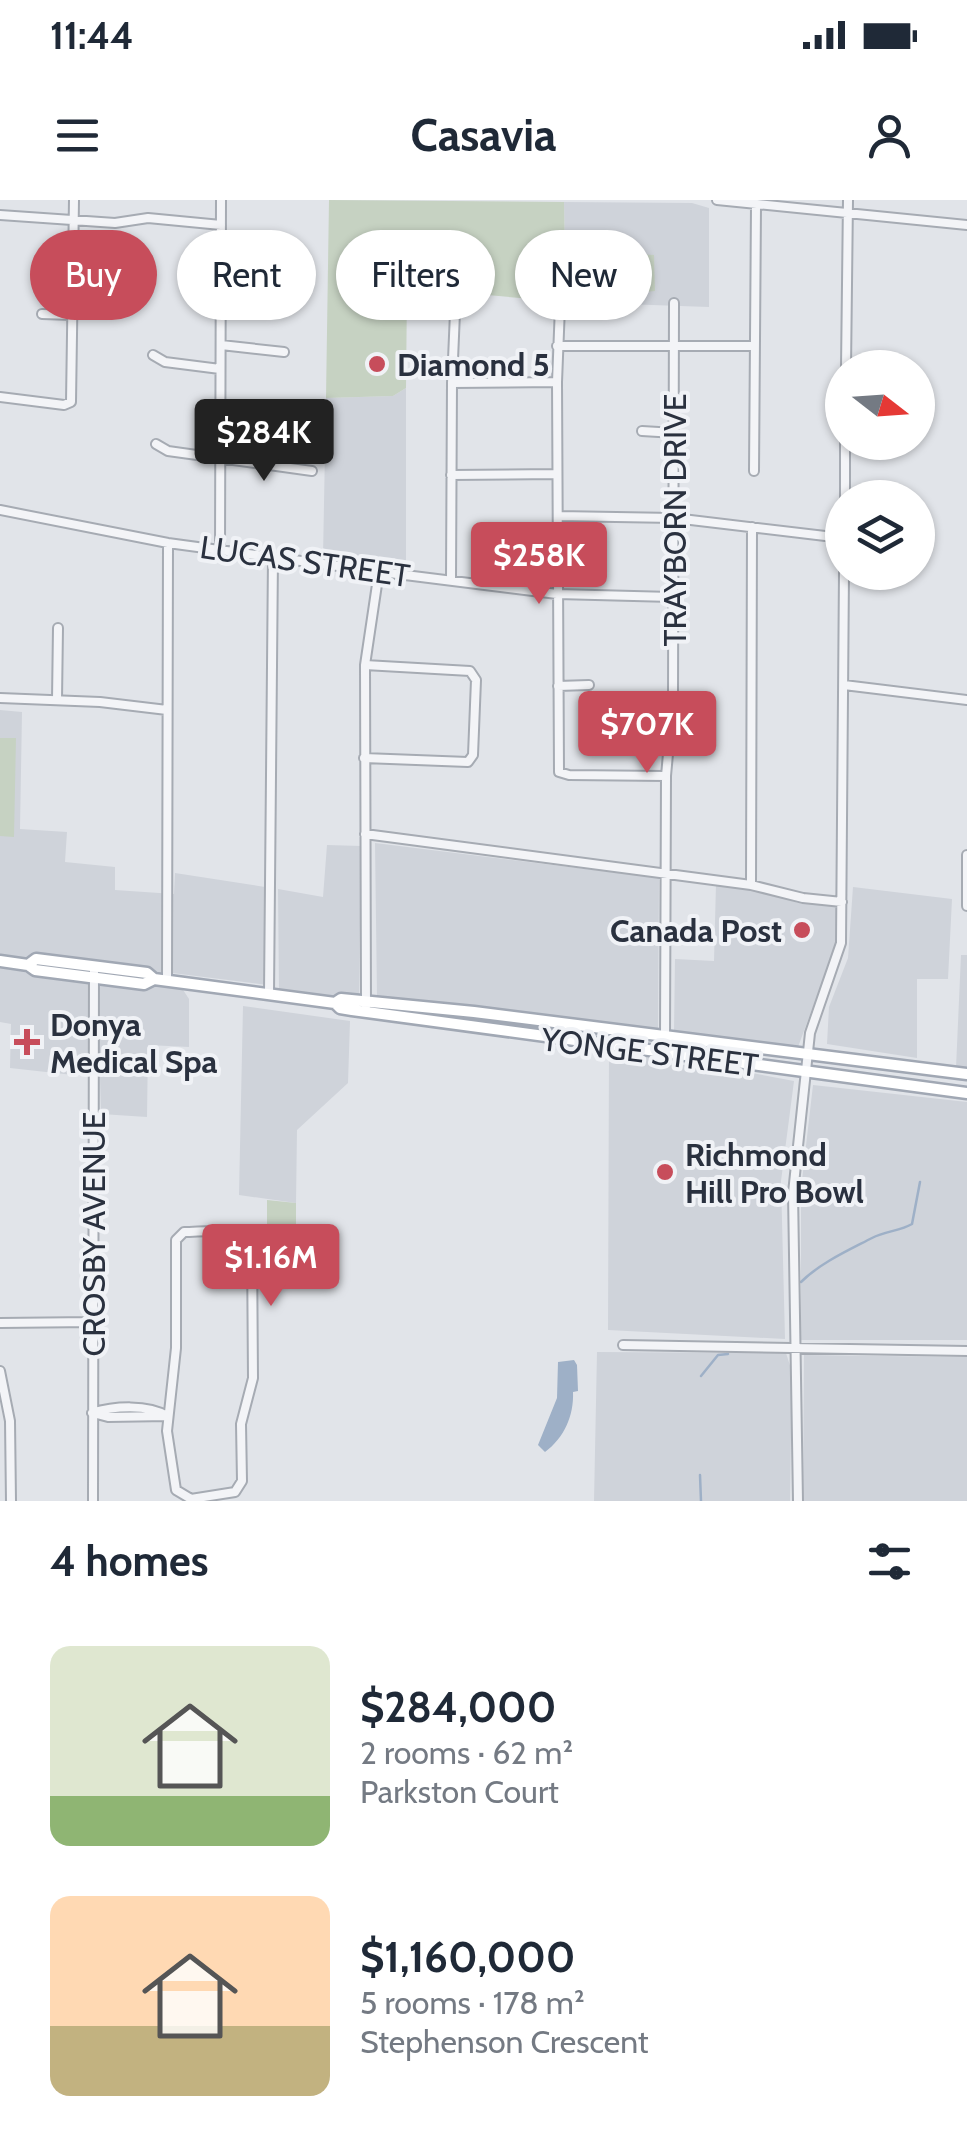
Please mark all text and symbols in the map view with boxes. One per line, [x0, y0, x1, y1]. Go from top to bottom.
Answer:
text: 11:44 [50, 12, 134, 59]
icon: menu [50, 108, 105, 163]
text: Casavia [411, 108, 556, 162]
icon: person [862, 108, 917, 163]
chip: Buy [30, 230, 157, 320]
chip: Rent [177, 230, 316, 320]
chip: Filters [336, 230, 495, 320]
chip: New [515, 230, 652, 320]
place label: Diamond 5 [397, 345, 550, 384]
north arrow [825, 350, 935, 460]
map controls [825, 350, 935, 590]
marker: Diamond 5 [366, 353, 388, 375]
street label: TRAYBORN DRIVE [655, 394, 694, 646]
pin: $284K [194, 399, 334, 484]
text: $284K [217, 412, 311, 451]
button: layers [825, 480, 935, 590]
pin: $258K [469, 522, 609, 607]
street label: LUCAS STREET [198, 527, 412, 595]
text: $258K [493, 535, 585, 574]
pin: $707K [577, 691, 717, 776]
text: $707K [600, 704, 694, 743]
place label: Canada Post [610, 911, 782, 950]
marker: Canada Post [791, 919, 813, 941]
place label: Donya Medical Spa [50, 1005, 217, 1081]
street label: YONGE STREET [538, 1019, 761, 1085]
marker: Donya Medical Spa [14, 1029, 40, 1055]
street label: CROSBY AVENUE [74, 1112, 113, 1356]
place label: Richmond Hill Pro Bowl [685, 1135, 864, 1211]
marker: Richmond Hill Pro Bowl [654, 1161, 676, 1183]
pin: $1.16M [190, 1224, 352, 1309]
text: $1.16M [224, 1237, 318, 1276]
icon: filters [862, 1534, 917, 1589]
text: 4 homes [50, 1535, 209, 1587]
text: $284,000 [360, 1681, 556, 1733]
icon: home [130, 1686, 250, 1806]
text: 2 rooms · 62 m² [360, 1733, 573, 1772]
text: Parkston Court [360, 1772, 559, 1811]
text: $1,160,000 [360, 1931, 575, 1983]
icon: home [130, 1936, 250, 2056]
text: 5 rooms · 178 m² [360, 1983, 585, 2022]
text: Stephenson Crescent [360, 2022, 649, 2061]

